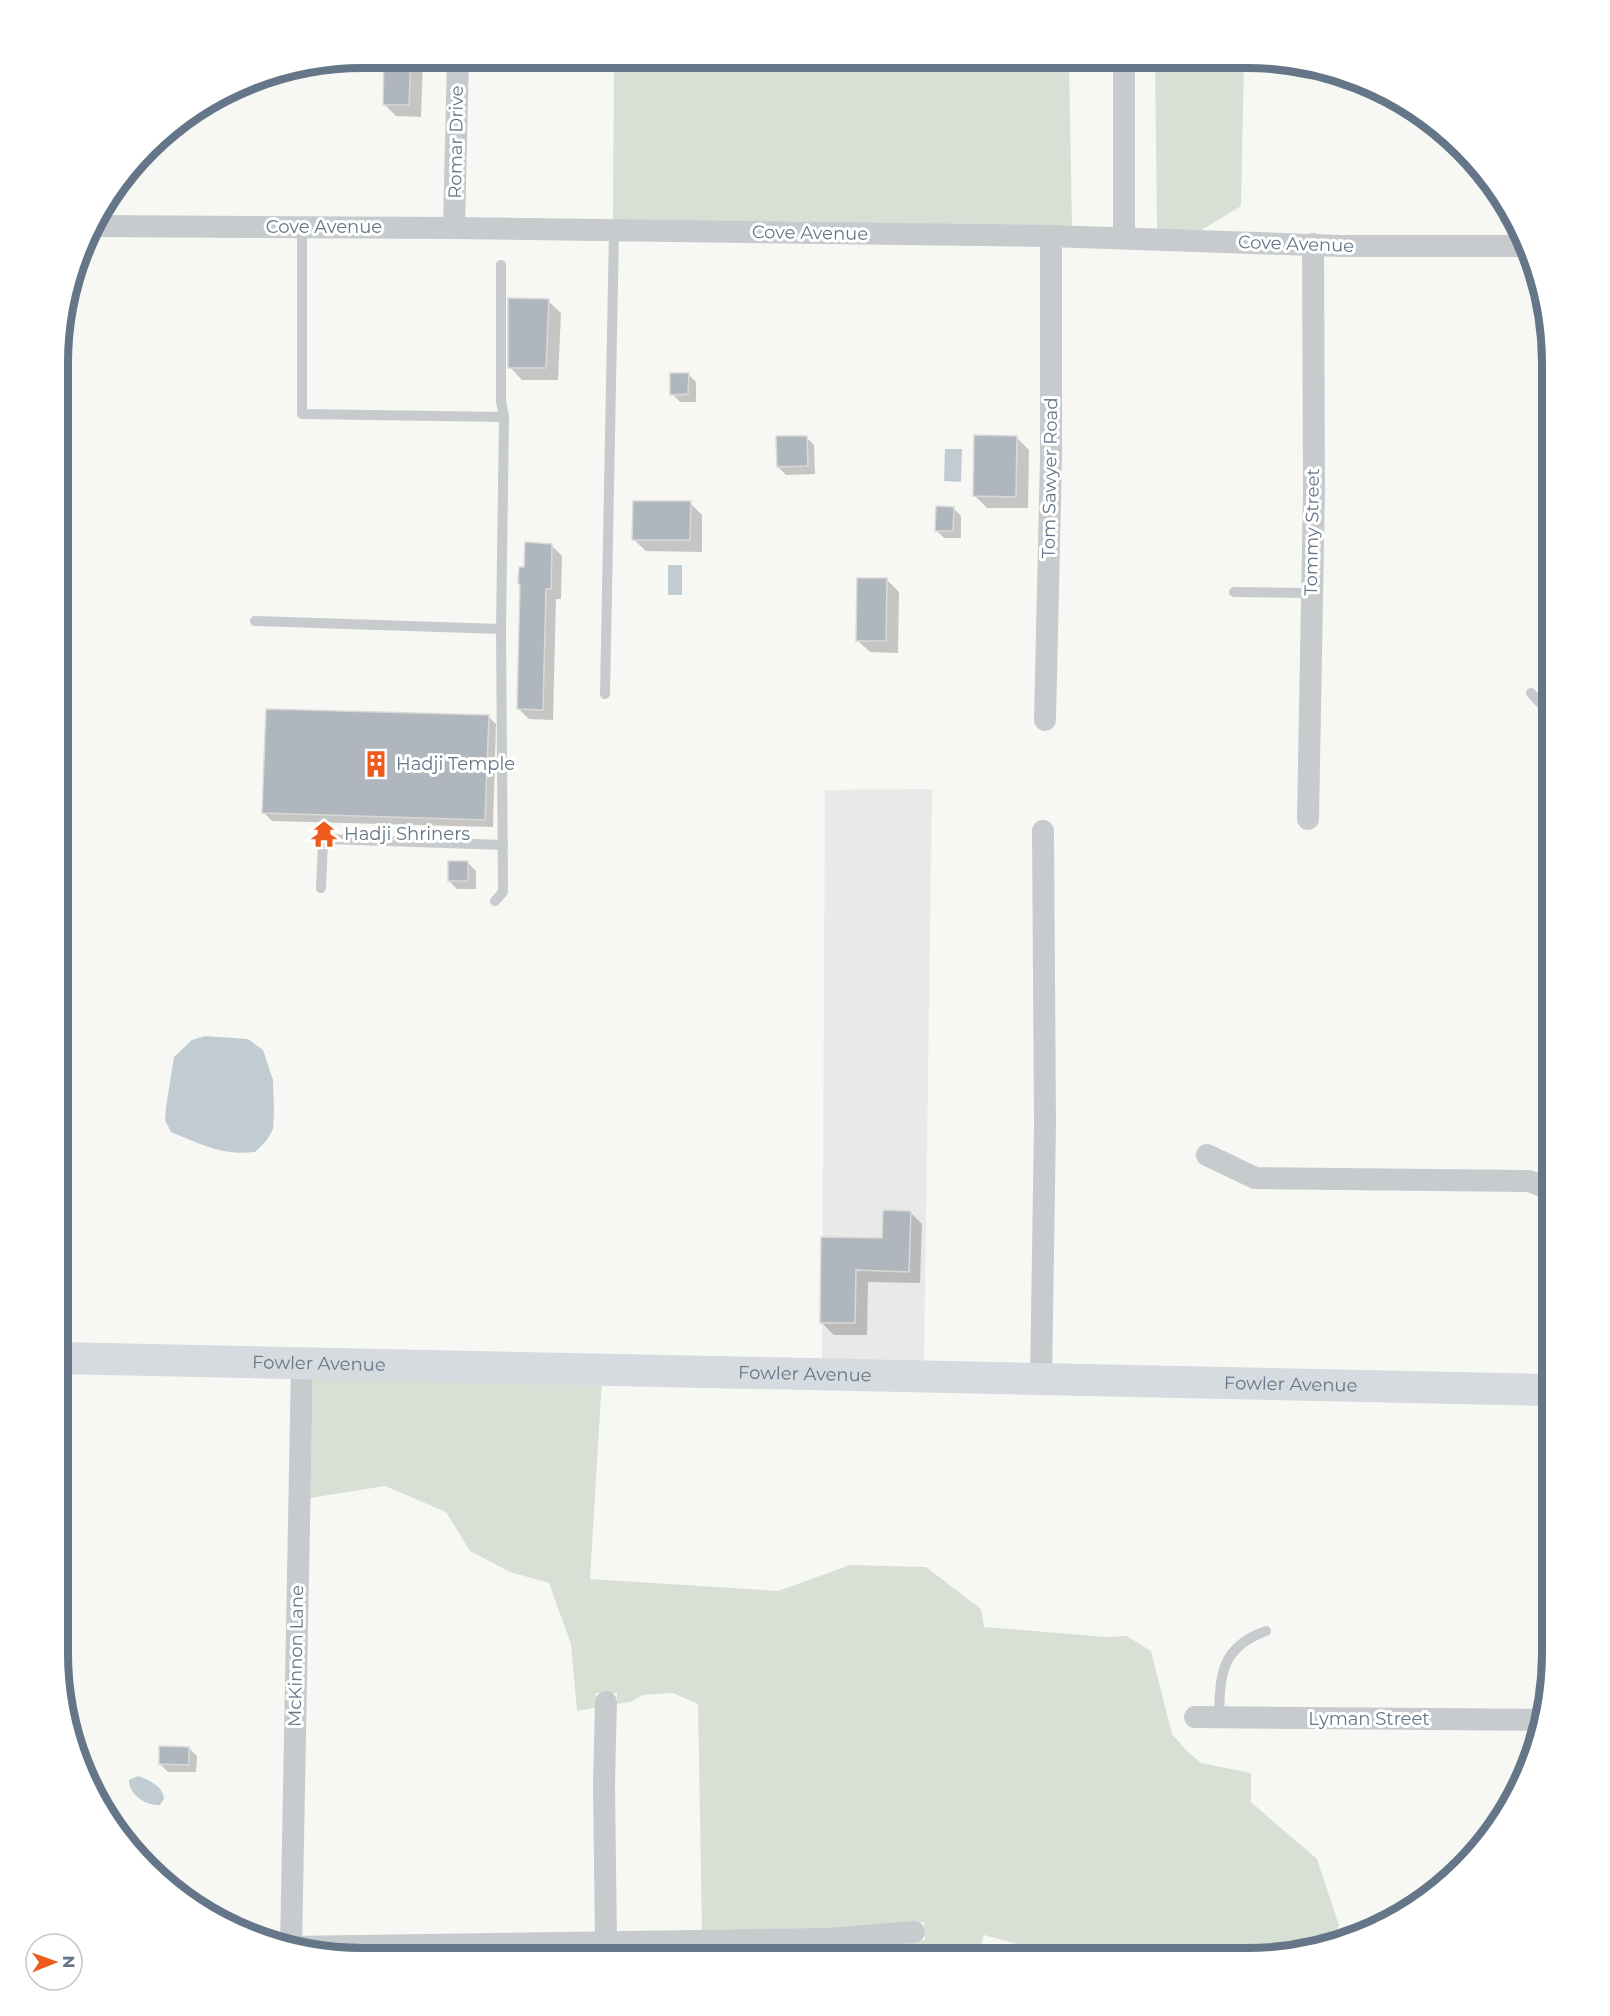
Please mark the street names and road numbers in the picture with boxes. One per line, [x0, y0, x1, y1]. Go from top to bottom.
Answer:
street label: Romar Drive [444, 85, 468, 199]
street label: Cove Avenue [266, 216, 382, 238]
street label: Cove Avenue [752, 221, 868, 245]
street label: Cove Avenue [1237, 231, 1355, 257]
street label: Tom Sawyer Road [1038, 397, 1062, 559]
street label: Tommy Street [1300, 468, 1324, 596]
street label: Fowler Avenue [252, 1351, 386, 1376]
street label: Fowler Avenue [738, 1362, 872, 1386]
street label: Fowler Avenue [1224, 1372, 1358, 1397]
street label: McKinnon Lane [284, 1585, 308, 1727]
street label: Lyman Street [1308, 1708, 1430, 1730]

